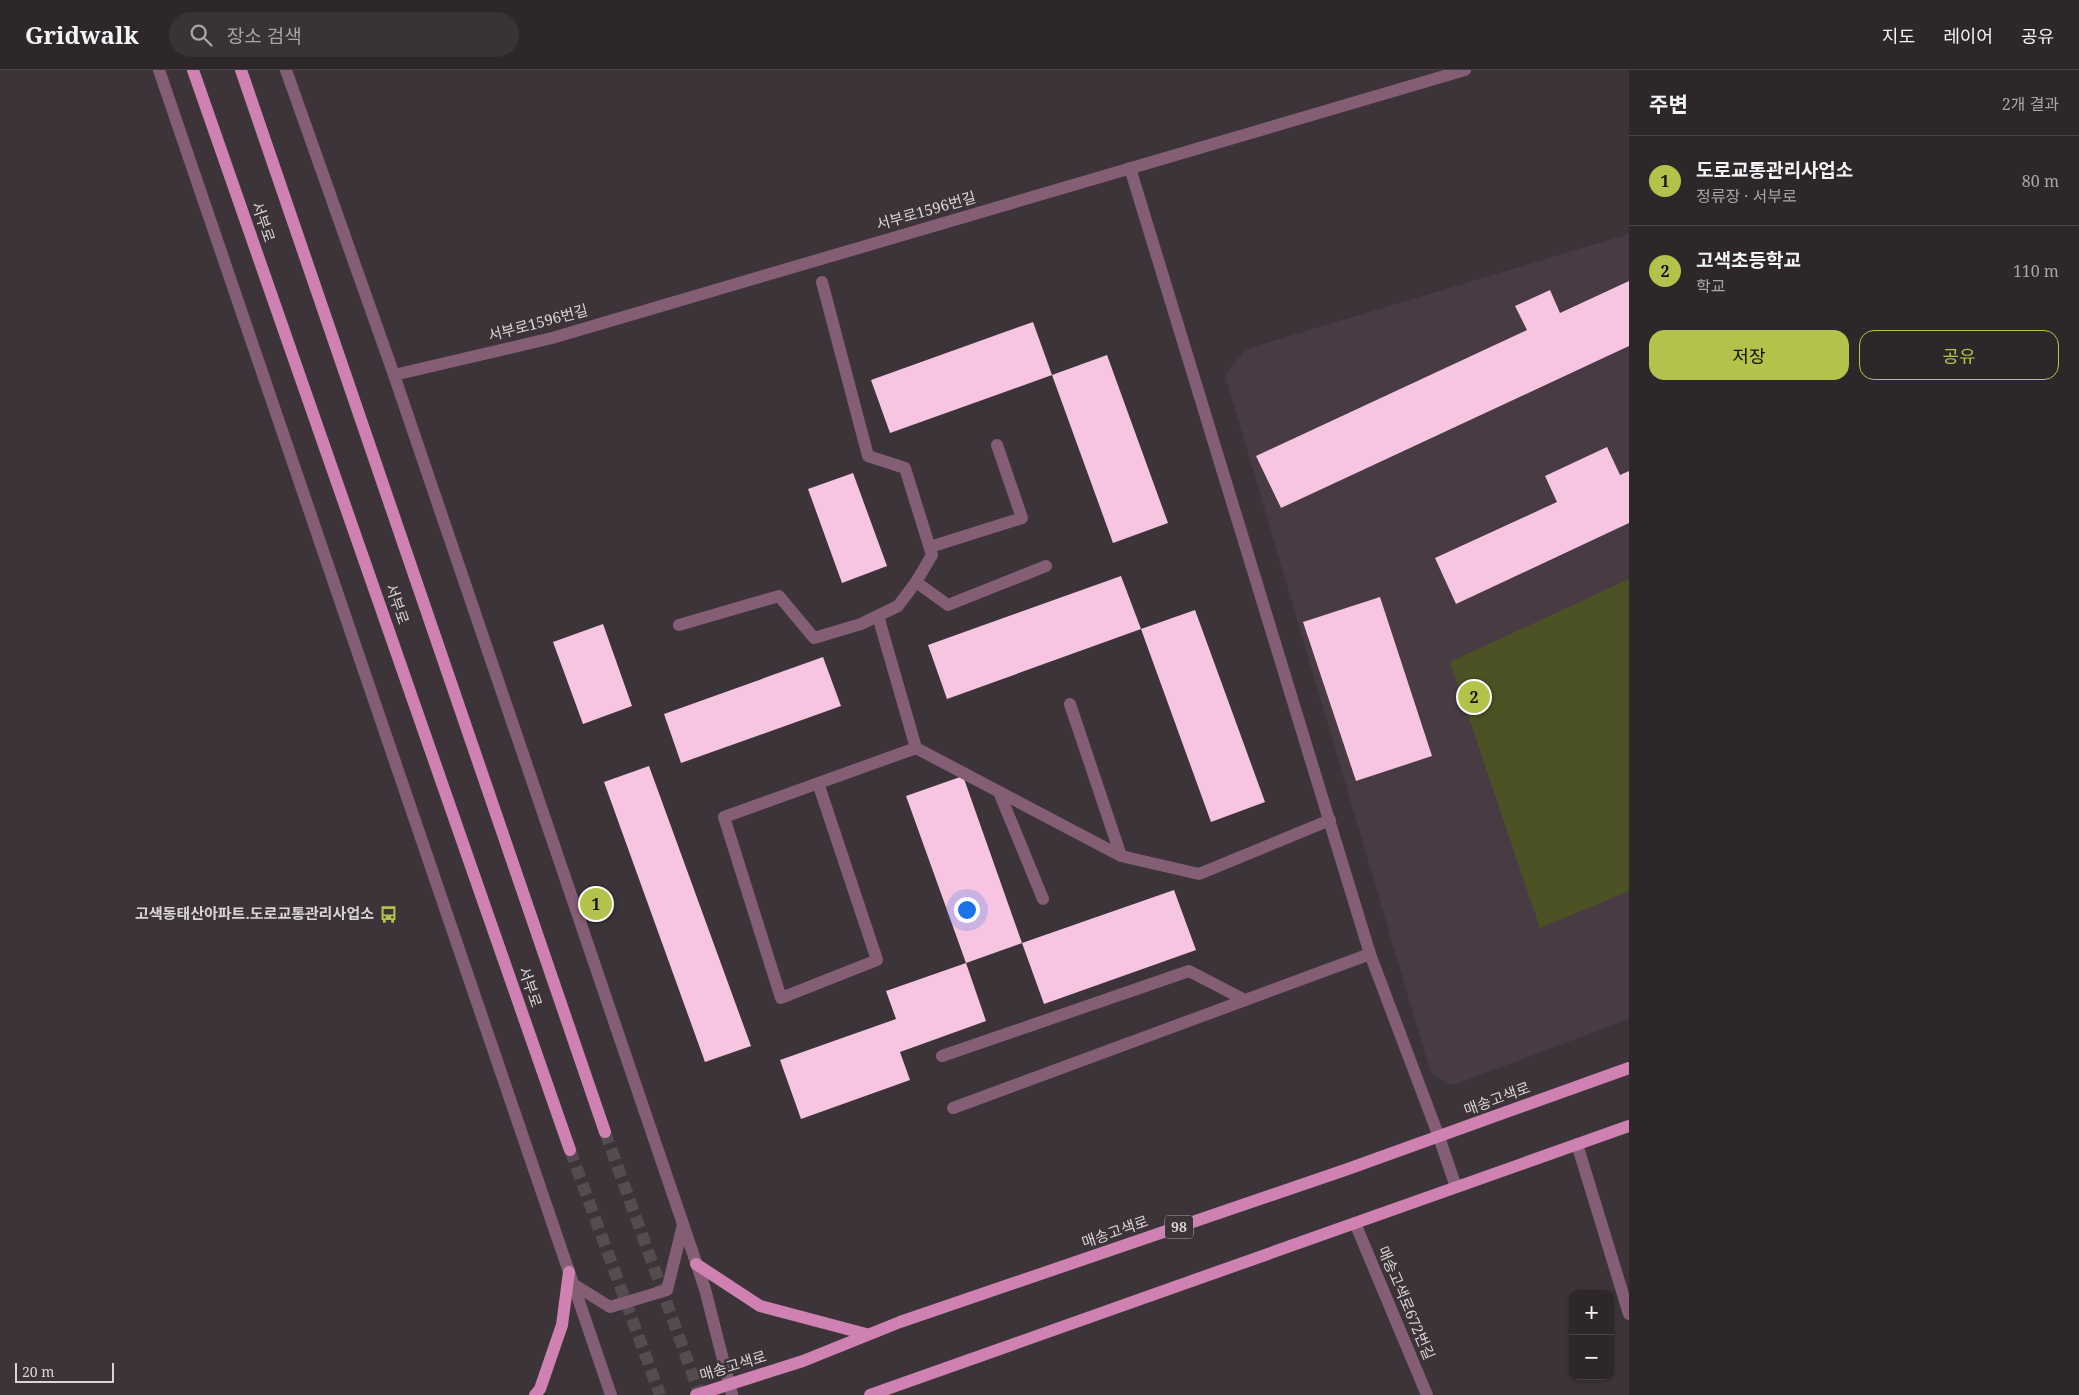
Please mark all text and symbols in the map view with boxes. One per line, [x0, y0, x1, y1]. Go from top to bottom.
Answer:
search box [169, 12, 519, 57]
text: Gridwalk [25, 18, 139, 51]
icon: search [187, 21, 215, 49]
text: 장소 검색 [227, 23, 302, 49]
text: 지도 [1882, 24, 1915, 48]
text: 레이어 [1943, 24, 1993, 48]
text: 공유 [2021, 24, 2054, 48]
text: 주변 [1649, 90, 1688, 118]
text: 2개 결과 [2002, 93, 2059, 115]
text: 도로교통관리사업소 [1696, 157, 1853, 183]
text: 1 [1660, 170, 1670, 192]
text: 80 m [2022, 170, 2059, 192]
text: 정류장 · 서부로 [1696, 185, 1797, 207]
street label: 서부로1596번길 [874, 186, 978, 234]
street label: 서부로 [248, 199, 280, 245]
text: 고색초등학교 [1696, 247, 1801, 273]
text: 2 [1660, 260, 1670, 282]
text: 110 m [2013, 260, 2059, 282]
text: 학교 [1696, 275, 1725, 297]
street label: 서부로1596번길 [486, 299, 590, 345]
button: 저장 [1649, 330, 1849, 380]
button: 공유 [1859, 330, 2059, 380]
street label: 서부로 [382, 581, 414, 627]
pin: 2 [1458, 678, 1490, 716]
pin: 1 [580, 885, 612, 923]
your location [954, 897, 980, 923]
place label: 고색동태산아파트.도로교통관리사업소 [135, 903, 374, 923]
bus stop icon: 고색동태산아파트.도로교통관리사업소 [378, 904, 398, 924]
street label: 서부로 [515, 964, 547, 1010]
street label: 매송고색로 [1461, 1077, 1533, 1119]
street label: 매송고색로 [1079, 1210, 1151, 1252]
road number: 98 [1165, 1216, 1193, 1238]
street label: 매송고색로672번길 [1374, 1243, 1440, 1363]
map controls [1569, 1290, 1614, 1380]
button: + [1569, 1290, 1614, 1335]
button: − [1569, 1335, 1614, 1380]
street label: 매송고색로 [697, 1345, 769, 1385]
scale bar [15, 1360, 114, 1383]
text: 20 m [22, 1362, 55, 1381]

